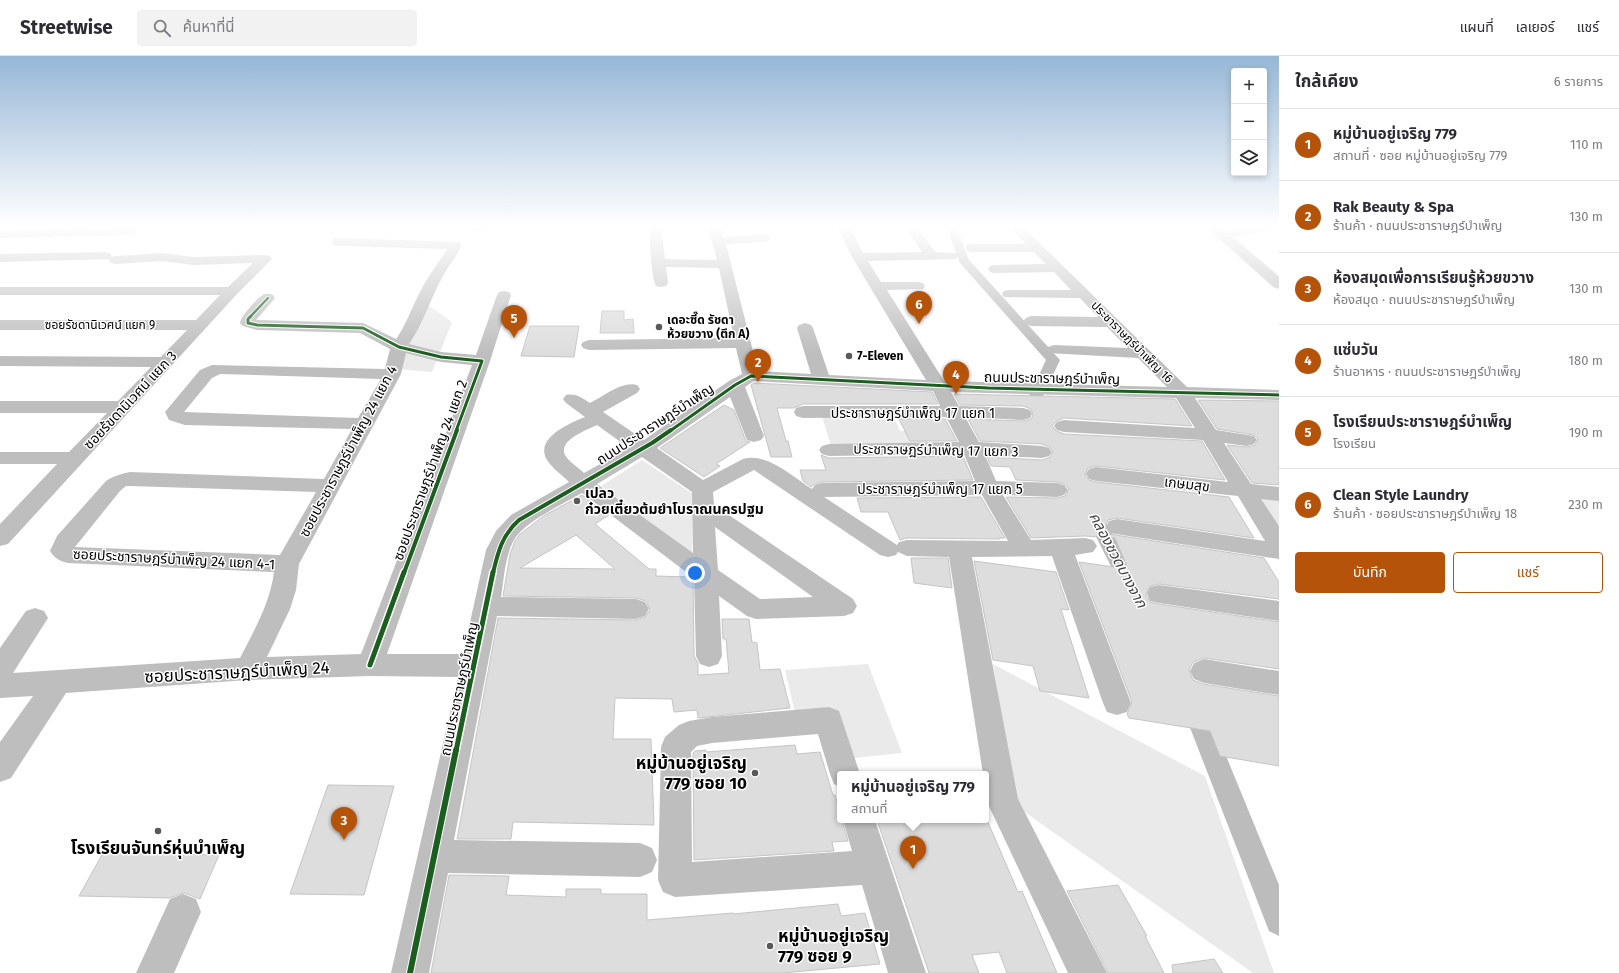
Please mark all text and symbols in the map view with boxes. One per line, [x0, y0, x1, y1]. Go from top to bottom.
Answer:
search box [137, 10, 417, 46]
text: Streetwise [20, 16, 113, 39]
icon: search [151, 17, 173, 39]
text: ค้นหาที่นี่ [183, 18, 234, 36]
text: แผนที่ [1460, 19, 1494, 36]
text: เลเยอร์ [1516, 19, 1555, 36]
text: แชร์ [1577, 19, 1599, 36]
map controls [1231, 68, 1267, 176]
button: + [1231, 68, 1267, 104]
text: ใกล้เคียง [1295, 71, 1358, 92]
text: 6 รายการ [1554, 74, 1603, 89]
button: − [1231, 104, 1267, 140]
text: หมู่บ้านอยู่เจริญ 779 [1333, 125, 1457, 143]
text: 1 [1305, 137, 1311, 152]
text: 110 m [1570, 137, 1603, 152]
button: layers [1231, 140, 1267, 176]
text: สถานที่ · ซอย หมู่บ้านอยู่เจริญ 779 [1333, 148, 1507, 163]
text: Rak Beauty & Spa [1333, 198, 1454, 216]
text: 2 [1305, 209, 1311, 224]
text: 130 m [1569, 209, 1603, 224]
text: ร้านค้า · ถนนประชาราษฎร์บำเพ็ญ [1333, 218, 1502, 233]
text: ห้องสมุดเพื่อการเรียนรู้ห้วยขวาง [1333, 269, 1534, 287]
text: 3 [1305, 281, 1311, 296]
text: 130 m [1569, 281, 1603, 296]
pin: 6 [906, 291, 932, 324]
text: ห้องสมุด · ถนนประชาราษฎร์บำเพ็ญ [1333, 292, 1515, 307]
street label: ประชาราษฎร์บำเพ็ญ 16 [1088, 298, 1176, 386]
pin: 5 [501, 305, 527, 338]
place label: เดอะซี๊ด รัชดา ห้วยขวาง (ตึก A) [667, 311, 749, 341]
street label: ซอยรัชดานิเวศน์ แยก 9 [45, 318, 155, 332]
marker: เดอะซี๊ด รัชดา ห้วยขวาง (ตึก A) [654, 322, 664, 332]
text: แซ่บวัน [1333, 341, 1378, 359]
street label: ซอยร้ขดานิเวศน์ แยก 3 [80, 348, 180, 453]
pin: 2 [745, 349, 771, 382]
place label: 7-Eleven [857, 349, 903, 363]
marker: 7-Eleven [844, 351, 854, 361]
text: 4 [1304, 353, 1312, 368]
text: 180 m [1568, 353, 1603, 368]
pin: 4 [943, 361, 969, 394]
street label: ซอยประชาราษฎร์บำเพ็ญ 24 แยก 4 [296, 362, 401, 540]
text: ร้านอาหาร · ถนนประชาราษฎร์บำเพ็ญ [1333, 364, 1521, 379]
street label: ถนนประชาราษฎร์บำเพ็ญ [984, 369, 1120, 388]
street label: ซอยประชาราษฎร์บำเพ็ญ 24 แยก 2 [390, 377, 471, 563]
street label: ถนนประชาราษฎร์บำเพ็ญ [594, 380, 717, 469]
street label: ประชาราษฎร์บำเพ็ญ 17 แยก 1 [831, 405, 995, 422]
text: โรงเรียนประชาราษฎร์บำเพ็ญ [1333, 413, 1512, 431]
text: 5 [1305, 425, 1311, 440]
text: 190 m [1569, 425, 1603, 440]
text: โรงเรียน [1333, 436, 1376, 451]
street label: ประชาราษฎร์บำเพ็ญ 17 แยก 3 [853, 441, 1019, 460]
street label: เกษมสุข [1163, 473, 1211, 496]
street label: ประชาราษฎร์บำเพ็ญ 17 แยก 5 [857, 481, 1023, 498]
place label: เปลว ก๋วยเตี๋ยวต้มยำโบราณนครปฐม [585, 485, 764, 518]
text: Clean Style Laundry [1333, 486, 1468, 504]
marker: เปลว ก๋วยเตี๋ยวต้มยำโบราณนครปฐม [572, 496, 582, 506]
text: 6 [1304, 497, 1312, 512]
text: 230 m [1568, 497, 1603, 512]
text: ร้านค้า · ซอยประชาราษฎร์บำเพ็ญ 18 [1333, 506, 1517, 521]
water label: คลองชวดบางจาก [1085, 509, 1151, 612]
street label: ซอยประชาราษฎร์บำเพ็ญ 24 แยก 4-1 [73, 546, 275, 573]
button: บันทึก [1295, 552, 1445, 593]
button: แชร์ [1453, 552, 1603, 593]
your location [685, 563, 705, 583]
street label: ถนนประชาราษฎร์บำเพ็ญ [437, 621, 482, 757]
street label: ซอยประชาราษฎร์บำเพ็ญ 24 [144, 657, 330, 688]
place label: หมู่บ้านอยู่เจริญ 779 ซอย 10 [636, 753, 747, 794]
marker: หมู่บ้านอยู่เจริญ 779 ซอย 10 [750, 768, 760, 778]
popup [837, 771, 989, 823]
text: หมู่บ้านอยู่เจริญ 779 [851, 778, 975, 796]
text: สถานที่ [851, 801, 887, 816]
pin: 3 [331, 807, 357, 840]
marker: โรงเรียนจันทร์หุ่นบำเพ็ญ [153, 826, 163, 836]
pin: 1 [900, 836, 926, 869]
place label: โรงเรียนจันทร์หุ่นบำเพ็ญ [71, 838, 245, 859]
place label: หมู่บ้านอยู่เจริญ 779 ซอย 9 [778, 926, 889, 967]
marker: หมู่บ้านอยู่เจริญ 779 ซอย 9 [765, 941, 775, 951]

